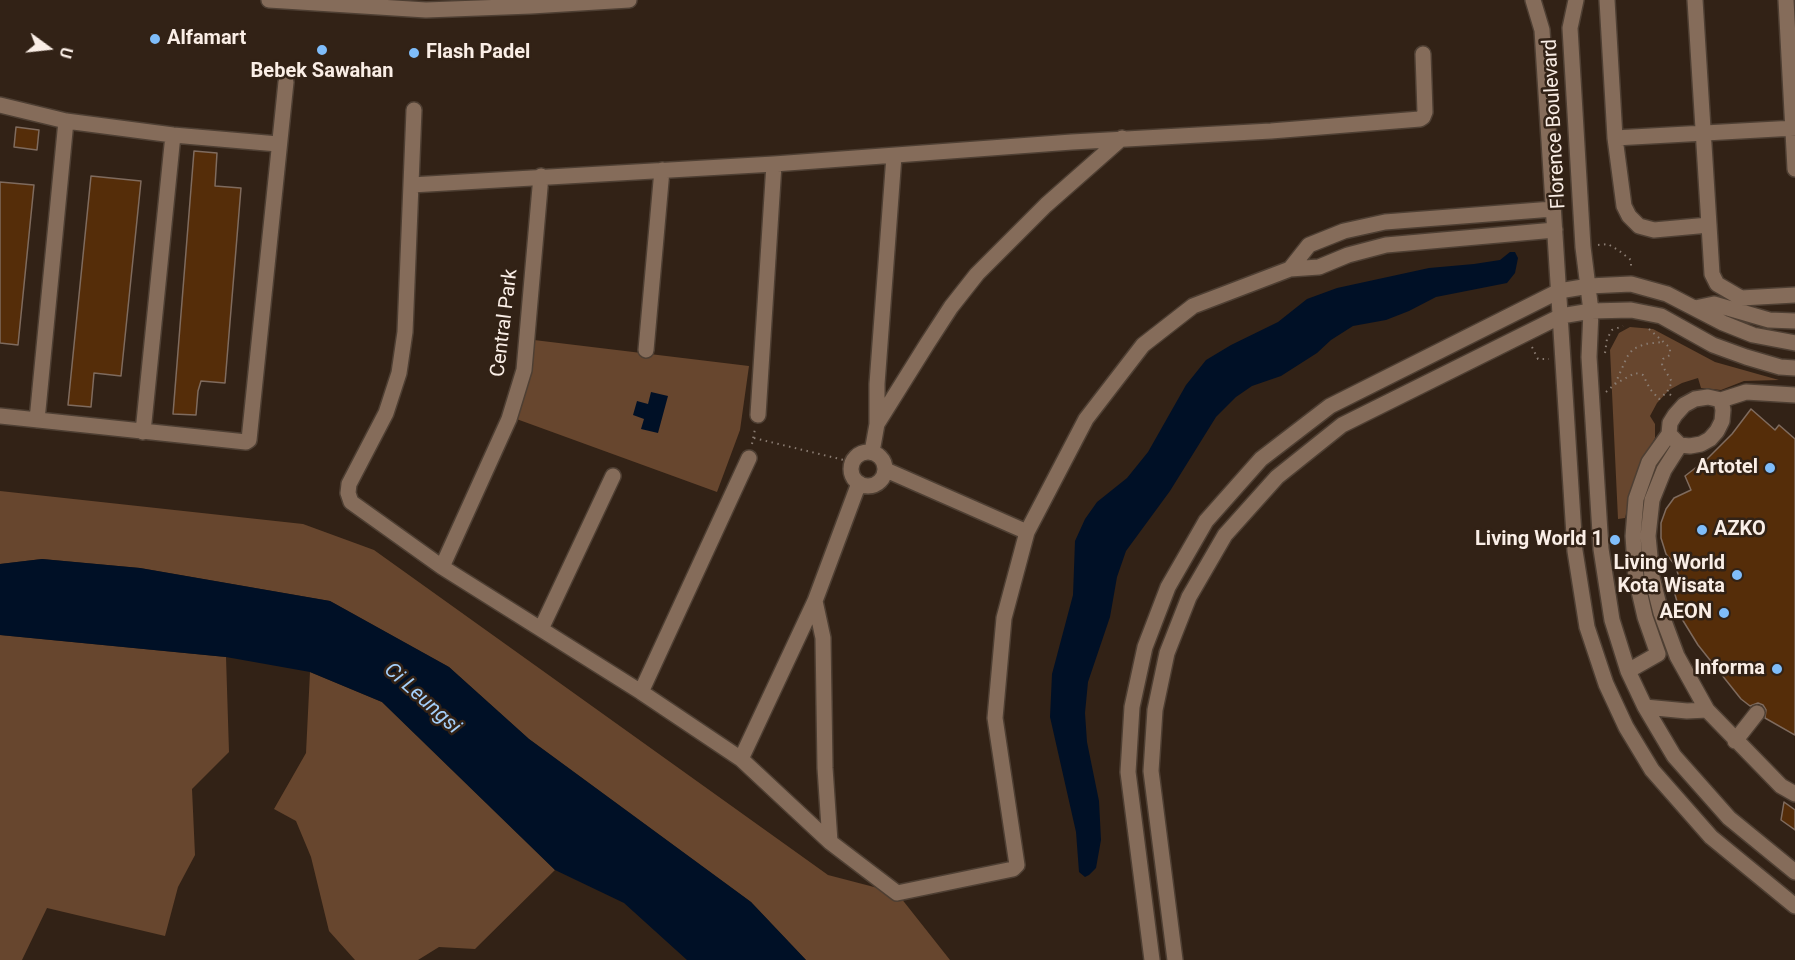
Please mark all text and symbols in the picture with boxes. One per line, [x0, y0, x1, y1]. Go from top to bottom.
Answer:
north arrow [18, 18, 78, 78]
place label: Alfamart [167, 27, 246, 51]
marker: Alfamart [148, 32, 162, 46]
street label: Florence Boulevard [1539, 38, 1571, 210]
place label: Flash Padel [426, 41, 530, 65]
marker: Bebek Sawahan [315, 43, 329, 57]
text: U [55, 45, 76, 60]
marker: Flash Padel [407, 46, 421, 60]
place label: Bebek Sawahan [251, 60, 393, 84]
street label: Central Park [486, 268, 524, 378]
place label: Artotel [1696, 456, 1758, 480]
marker: Artotel [1763, 461, 1777, 475]
place label: AZKO [1714, 518, 1766, 542]
marker: AZKO [1695, 523, 1709, 537]
place label: Living World 1 [1475, 528, 1603, 552]
marker: Living World 1 [1608, 533, 1622, 547]
place label: Living World Kota Wisata [1613, 552, 1725, 599]
marker: Living World Kota Wisata [1730, 568, 1744, 582]
place label: AEON [1659, 601, 1712, 625]
marker: AEON [1717, 606, 1731, 620]
place label: Informa [1694, 657, 1765, 681]
water label: Ci Leungsi [378, 658, 466, 740]
marker: Informa [1770, 662, 1784, 676]

